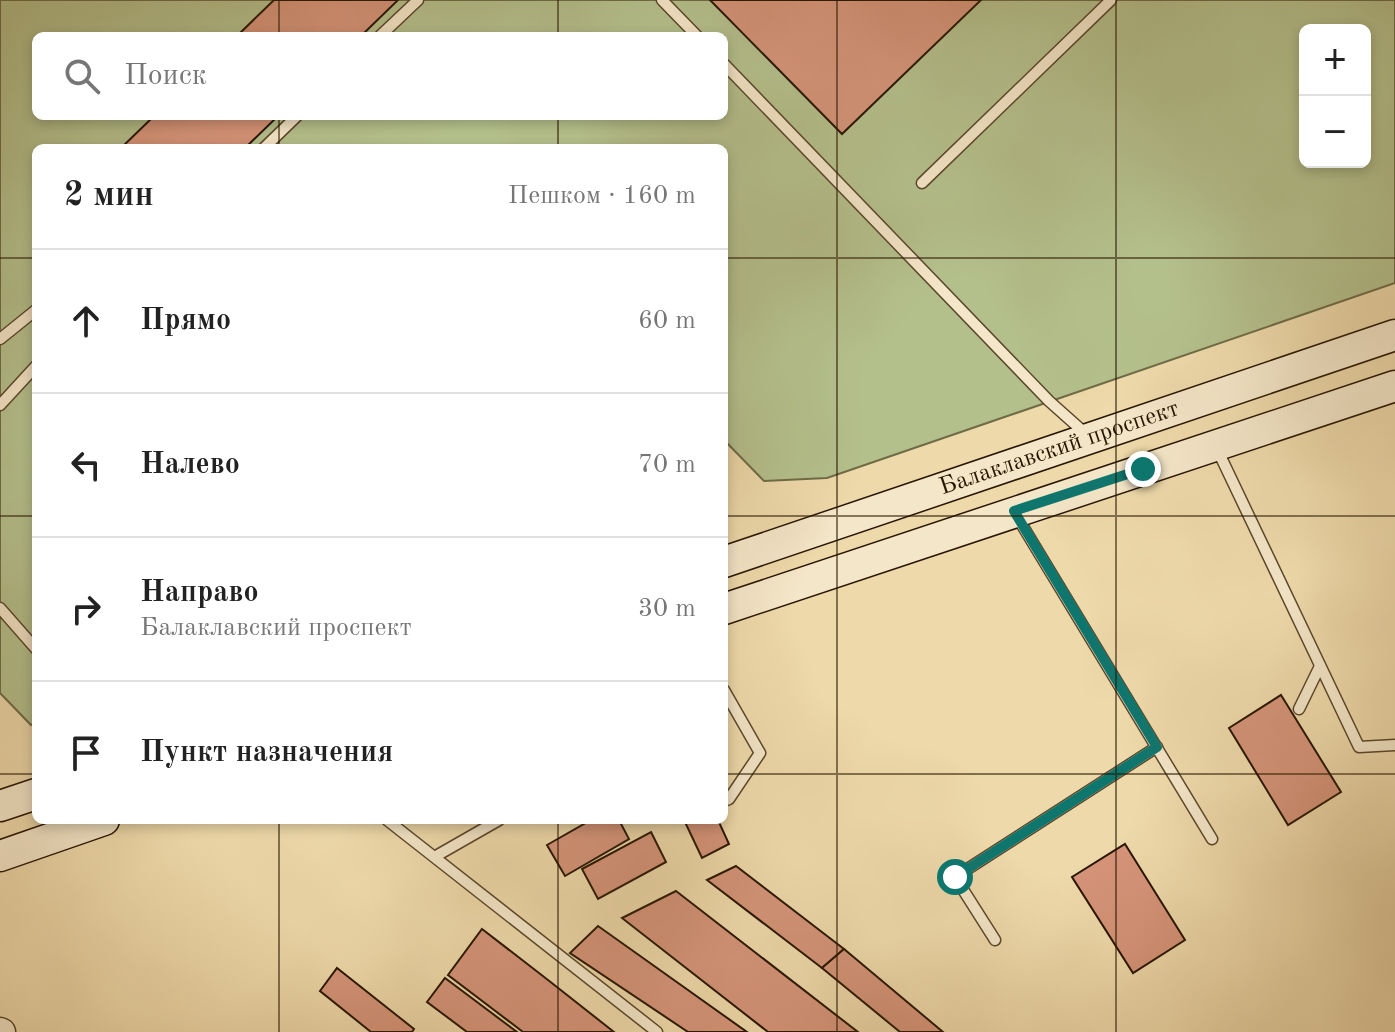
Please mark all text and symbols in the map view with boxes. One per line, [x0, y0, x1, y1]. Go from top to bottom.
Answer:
map controls [1299, 24, 1371, 168]
button: + [1299, 24, 1371, 96]
search box [32, 32, 728, 120]
icon: search [60, 54, 104, 98]
text: Поиск [124, 61, 207, 91]
button: − [1299, 96, 1371, 168]
text: 2 мин [64, 179, 154, 213]
text: Пешком · 160 m [508, 183, 696, 209]
icon: ahead [64, 299, 108, 343]
text: Прямо [140, 306, 231, 336]
text: 60 m [638, 308, 696, 334]
street label: Балаклавский проспект [937, 397, 1182, 500]
icon: left [64, 443, 108, 487]
text: Налево [140, 450, 240, 480]
route end [1125, 451, 1161, 487]
text: 70 m [638, 452, 696, 478]
text: Направо [140, 578, 259, 608]
icon: right [64, 587, 108, 631]
text: 30 m [638, 596, 696, 622]
text: Балаклавский проспект [140, 615, 412, 641]
icon: arrive [64, 731, 108, 775]
text: Пункт назначения [140, 738, 393, 768]
route start [937, 859, 973, 895]

